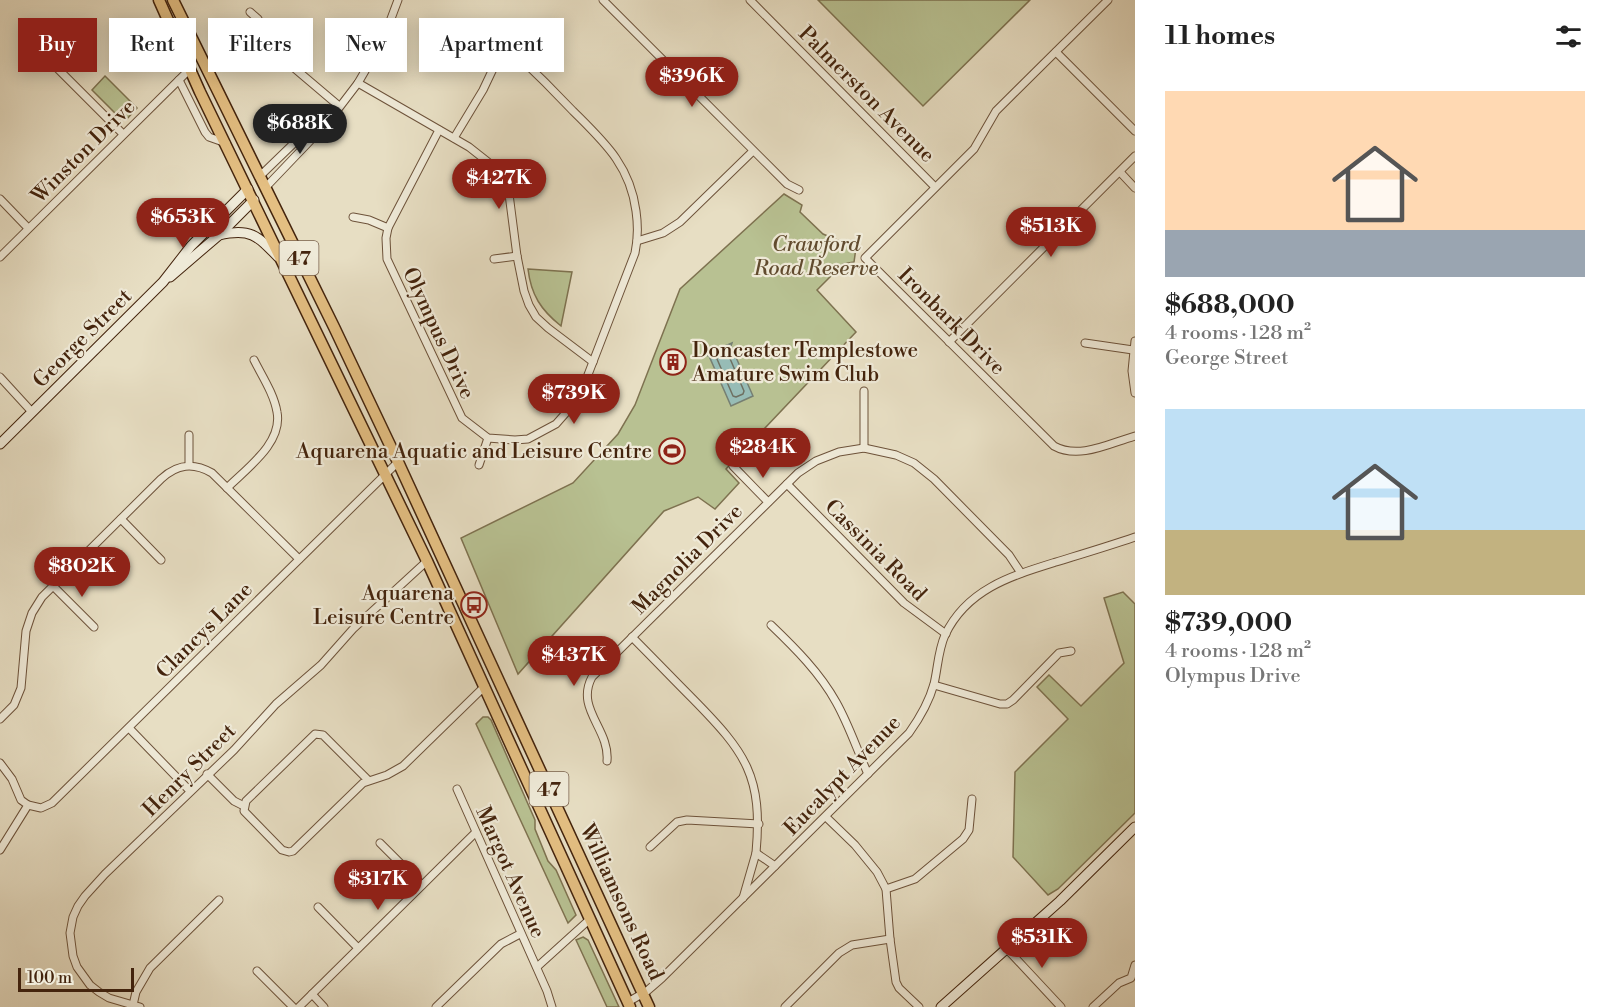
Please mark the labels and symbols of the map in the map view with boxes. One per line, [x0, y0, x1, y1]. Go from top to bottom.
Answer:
street label: Palmerston Avenue [793, 21, 940, 168]
pin: $396K [650, 57, 734, 108]
street label: Winston Drive [26, 94, 141, 210]
pin: $688K [258, 104, 342, 155]
pin: $427K [457, 159, 541, 210]
pin: $653K [141, 198, 225, 249]
pin: $513K [1009, 207, 1093, 258]
park label: Crawford Road Reserve [753, 232, 879, 282]
road number: 47 [280, 241, 318, 275]
street label: Olympus Drive [396, 263, 480, 403]
street label: Ironbark Drive [892, 263, 1010, 381]
street label: George Street [28, 283, 138, 394]
place label: Doncaster Templestowe Amature Swim Club [691, 338, 918, 388]
building icon: Doncaster Templestowe Amature Swim Club [658, 347, 688, 377]
pin: $739K [532, 374, 616, 425]
pin: $284K [721, 428, 805, 479]
sports icon: Aquarena Aquatic and Leisure Centre [657, 436, 687, 466]
place label: Aquarena Aquatic and Leisure Centre [295, 439, 652, 465]
street label: Cassinia Road [819, 494, 932, 607]
street label: Magnolia Drive [627, 499, 749, 621]
pin: $802K [40, 547, 124, 598]
street label: Clancys Lane [151, 577, 258, 684]
place label: Aquarena Leisure Centre [313, 581, 454, 631]
bus stop icon: Aquarena Leisure Centre [459, 590, 489, 620]
pin: $437K [532, 636, 616, 687]
street label: Eucalypt Avenue [779, 710, 907, 841]
street label: Henry Street [138, 718, 242, 823]
road number: 47 [530, 772, 568, 806]
street label: Margot Avenue [469, 802, 551, 942]
street label: Williamsons Road [573, 819, 669, 985]
pin: $317K [336, 860, 420, 911]
pin: $531K [1000, 918, 1084, 969]
scale bar [18, 965, 134, 992]

